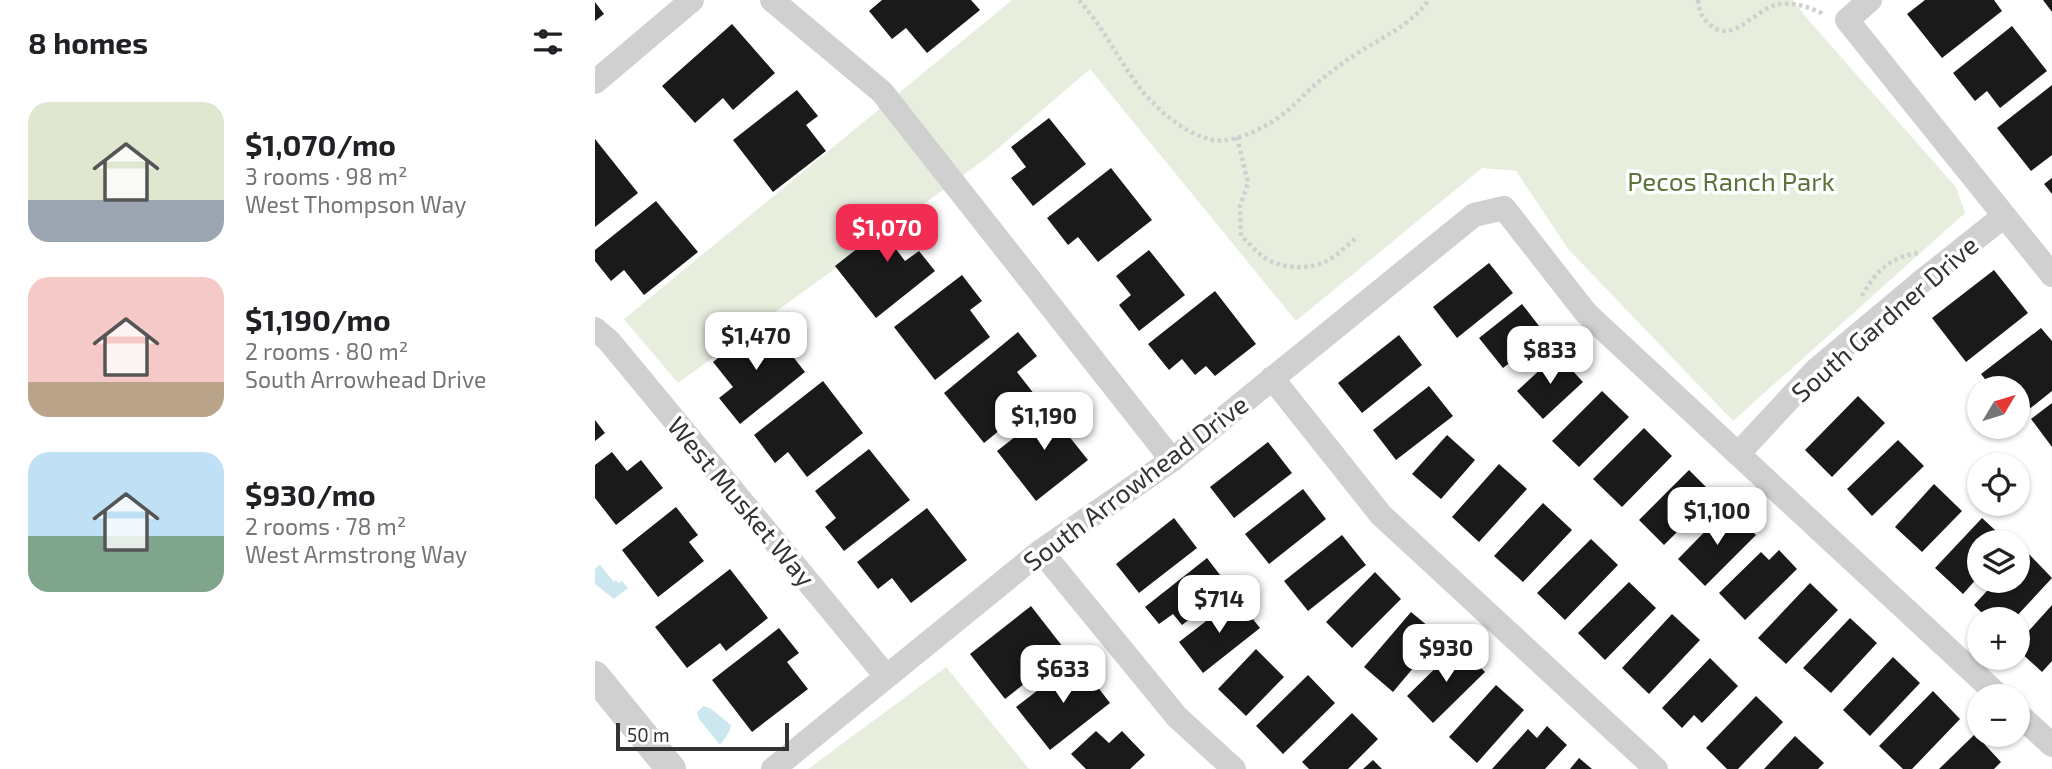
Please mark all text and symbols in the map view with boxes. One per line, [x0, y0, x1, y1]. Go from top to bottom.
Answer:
icon: filters [529, 23, 567, 61]
text: 8 homes [28, 24, 148, 60]
text: $1,070/mo [245, 126, 396, 162]
icon: home [84, 130, 168, 214]
text: 3 rooms · 98 m² [245, 162, 407, 190]
park label: Pecos Ranch Park [1627, 165, 1835, 196]
text: West Thompson Way [245, 190, 466, 218]
pin: $1,070 [830, 204, 944, 264]
text: $1,070 [852, 213, 922, 241]
street label: South Gardner Drive [1784, 229, 1984, 407]
text: $1,190/mo [245, 301, 391, 337]
icon: home [84, 305, 168, 389]
pin: $1,470 [699, 312, 813, 372]
text: $1,470 [721, 321, 791, 349]
pin: $833 [1509, 326, 1591, 386]
text: $833 [1523, 335, 1577, 363]
text: 2 rooms · 80 m² [245, 337, 408, 365]
text: South Arrowhead Drive [245, 365, 486, 393]
north arrow [1967, 376, 2030, 439]
map controls [1967, 376, 2030, 747]
street label: South Arrowhead Drive [1017, 387, 1253, 577]
pin: $1,190 [987, 392, 1101, 452]
text: $1,190 [1011, 401, 1077, 429]
street label: West Musket Way [662, 410, 822, 593]
button: locate [1967, 453, 2030, 516]
text: $930/mo [245, 476, 376, 512]
icon: home [84, 480, 168, 564]
pin: $1,100 [1660, 488, 1774, 547]
text: $1,100 [1684, 496, 1750, 524]
text: 2 rooms · 78 m² [245, 512, 406, 540]
button: layers [1967, 530, 2030, 593]
text: West Armstrong Way [245, 540, 467, 568]
pin: $714 [1178, 576, 1260, 635]
text: $714 [1194, 584, 1244, 612]
button: + [1967, 607, 2030, 670]
pin: $930 [1405, 624, 1487, 684]
text: $930 [1419, 633, 1473, 661]
pin: $633 [1022, 646, 1104, 705]
text: $633 [1037, 654, 1090, 682]
button: − [1967, 684, 2030, 747]
scale bar [616, 720, 789, 752]
text: 50 m [627, 723, 670, 746]

